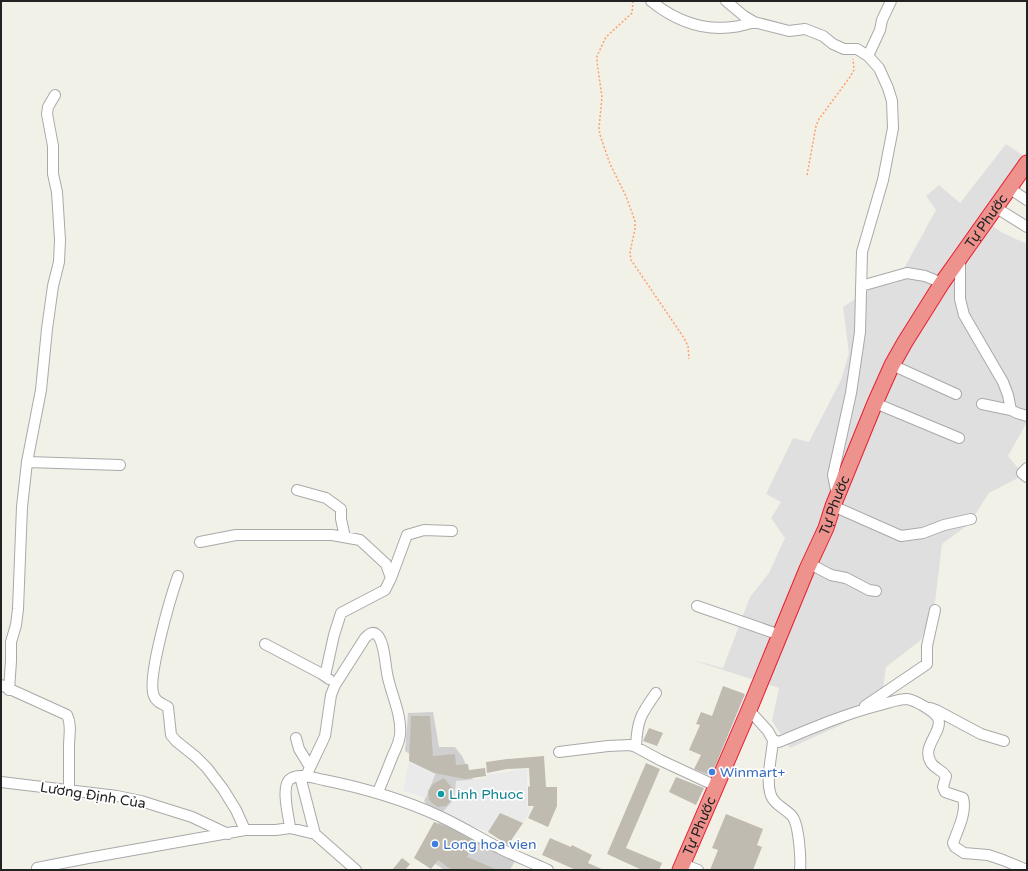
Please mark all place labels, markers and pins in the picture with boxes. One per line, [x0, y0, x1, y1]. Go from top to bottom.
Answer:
place label: Winmart+ [720, 764, 785, 781]
marker: Winmart+ [707, 767, 717, 777]
place label: Linh Phuoc [449, 786, 524, 803]
marker: Linh Phuoc [436, 789, 446, 799]
place label: Long hoa vien [443, 836, 536, 853]
marker: Long hoa vien [430, 839, 440, 849]

